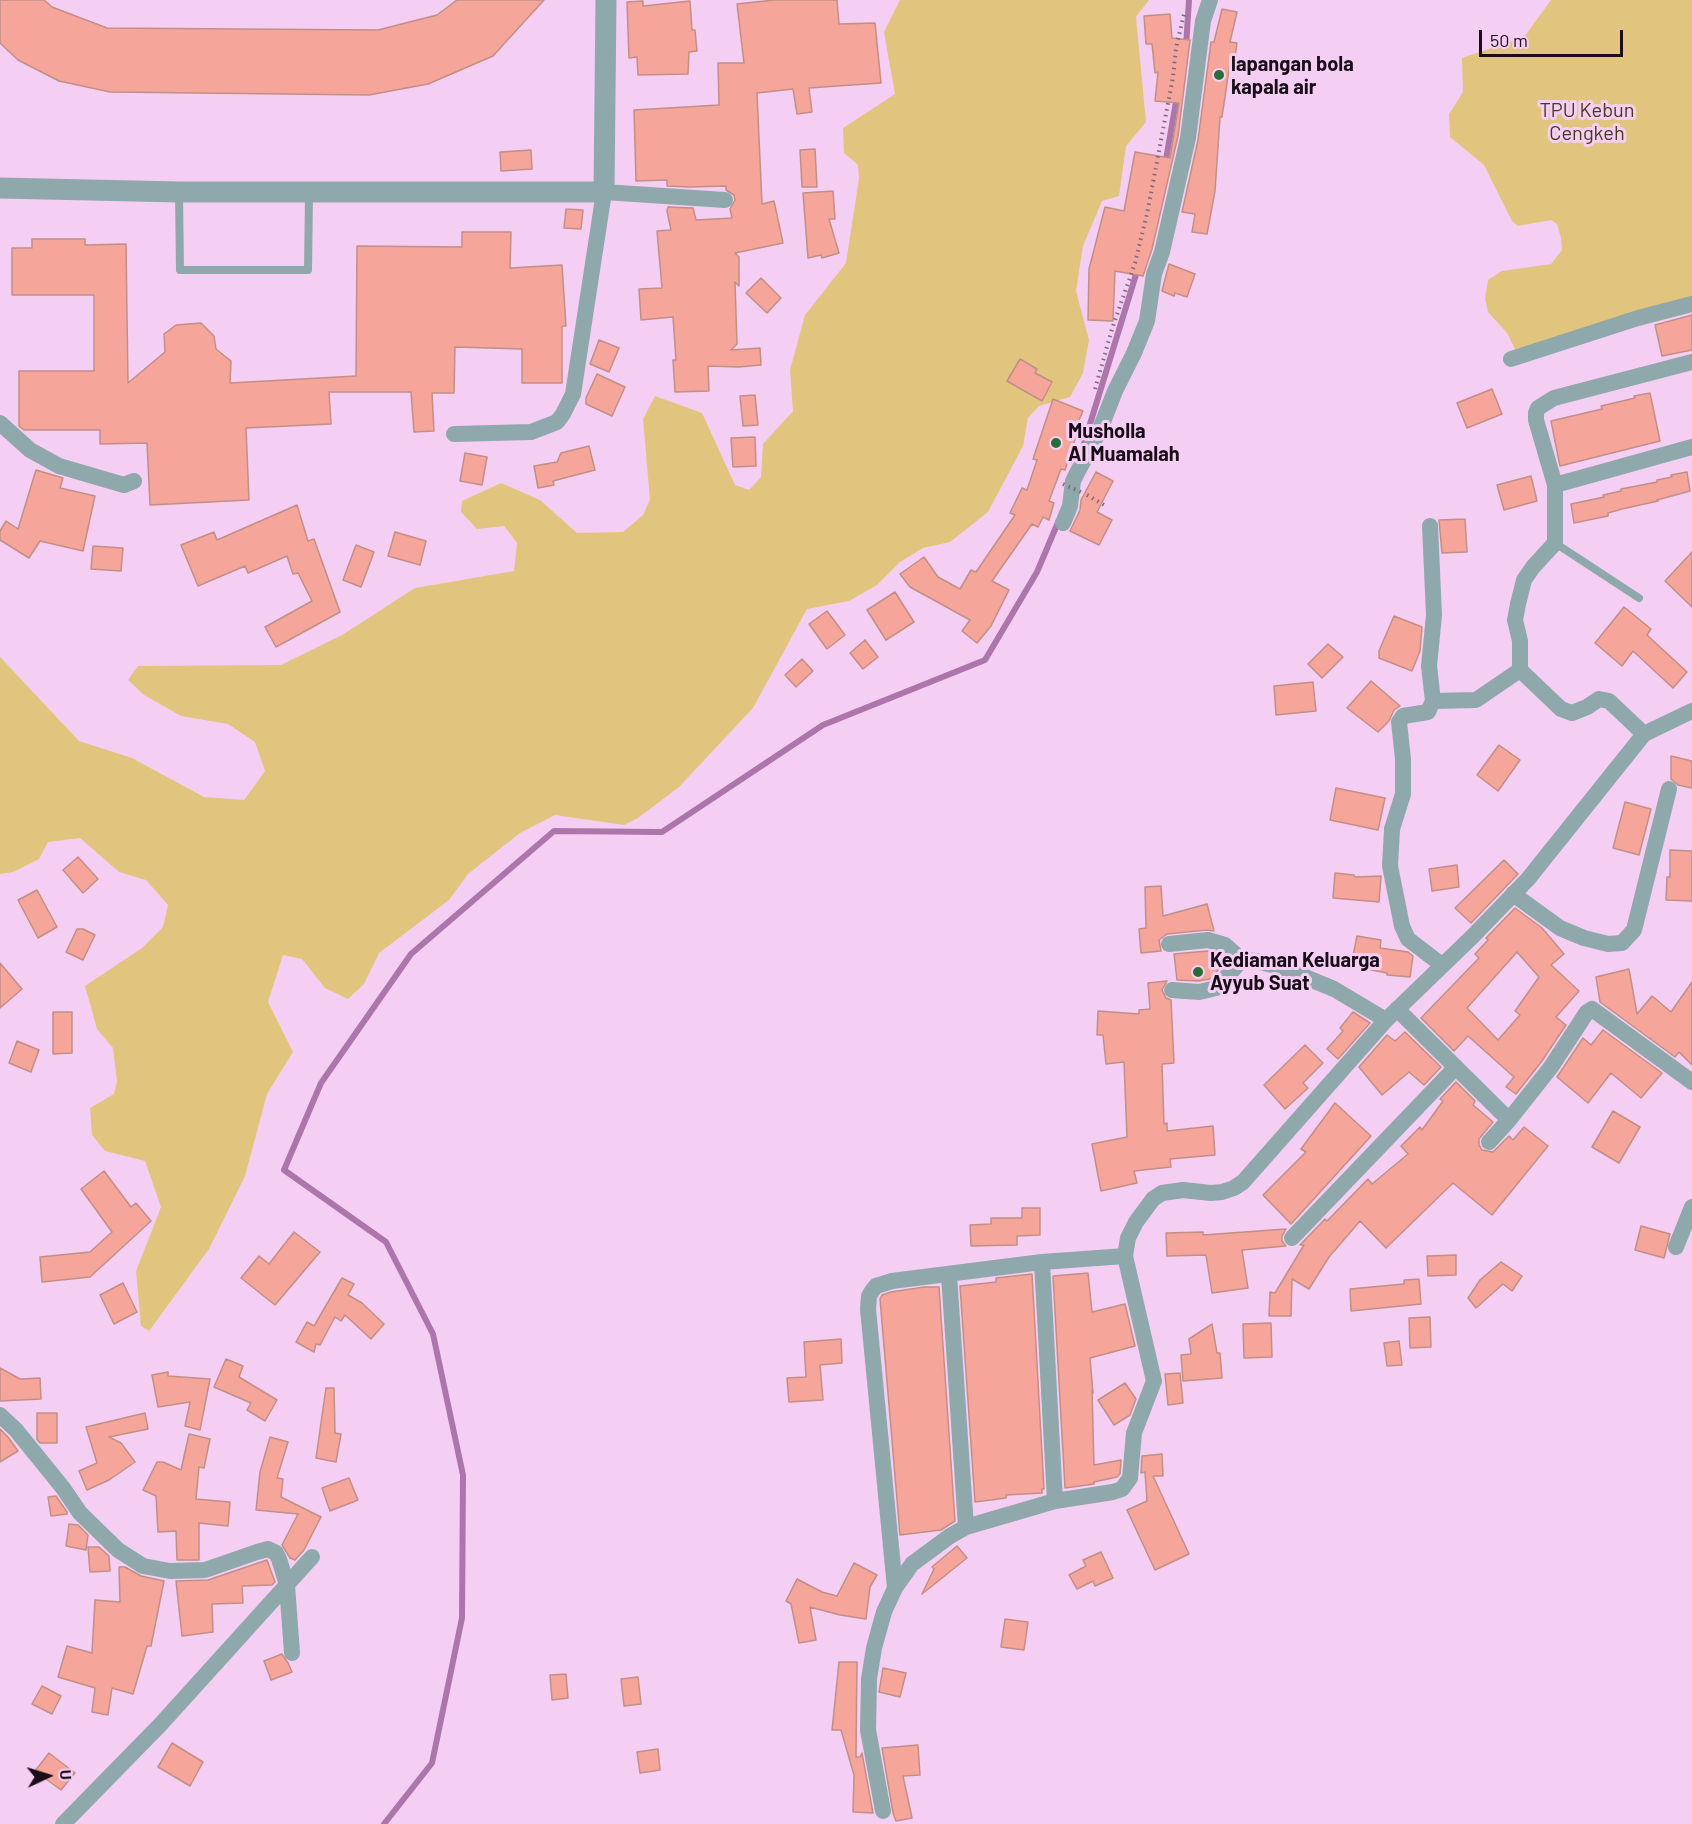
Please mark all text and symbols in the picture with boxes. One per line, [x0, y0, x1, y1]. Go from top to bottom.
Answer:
scale bar [1482, 18, 1626, 56]
text: 50 m [1490, 29, 1528, 51]
place label: lapangan bola kapala air [1231, 52, 1354, 99]
marker: lapangan bola kapala air [1212, 68, 1226, 82]
park label: TPU Kebun Cengkeh [1539, 98, 1635, 145]
place label: Musholla Al Muamalah [1068, 419, 1180, 466]
marker: Musholla Al Muamalah [1049, 436, 1063, 450]
place label: Kediaman Keluarga Ayyub Suat [1210, 948, 1380, 995]
marker: Kediaman Keluarga Ayyub Suat [1191, 965, 1205, 979]
north arrow [18, 1746, 78, 1806]
text: U [57, 1769, 76, 1780]

